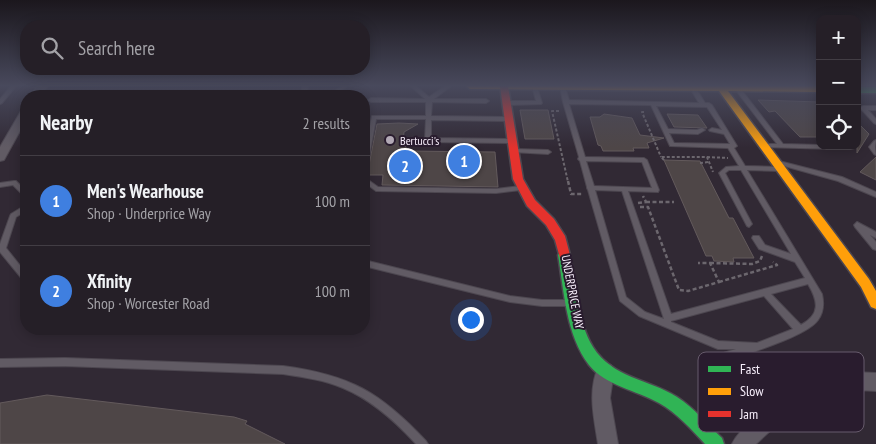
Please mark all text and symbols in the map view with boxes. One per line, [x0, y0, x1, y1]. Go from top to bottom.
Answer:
map controls [816, 15, 861, 150]
button: + [816, 15, 861, 60]
search box [20, 20, 370, 75]
icon: search [38, 34, 66, 62]
text: Search here [78, 36, 155, 60]
button: − [816, 60, 861, 105]
button: locate [816, 105, 861, 150]
text: Nearby [40, 109, 93, 136]
text: 2 results [303, 113, 350, 133]
place label: Bertucci's [400, 133, 439, 148]
marker: Bertucci's [384, 134, 396, 146]
pin: 1 [448, 142, 480, 180]
pin: 2 [389, 147, 421, 185]
text: Men's Wearhouse [87, 179, 204, 203]
text: 1 [52, 191, 60, 211]
text: 100 m [315, 191, 350, 211]
text: Shop · Underprice Way [87, 203, 211, 223]
street label: UNDERPRICE WAY [558, 254, 588, 331]
text: Xfinity [87, 269, 131, 293]
text: 2 [52, 281, 60, 301]
text: 100 m [315, 281, 350, 301]
text: Shop · Worcester Road [87, 293, 210, 313]
your location [458, 307, 484, 333]
legend [698, 352, 864, 432]
text: Fast [740, 360, 760, 378]
text: Slow [740, 382, 764, 400]
text: Jam [739, 405, 758, 423]

